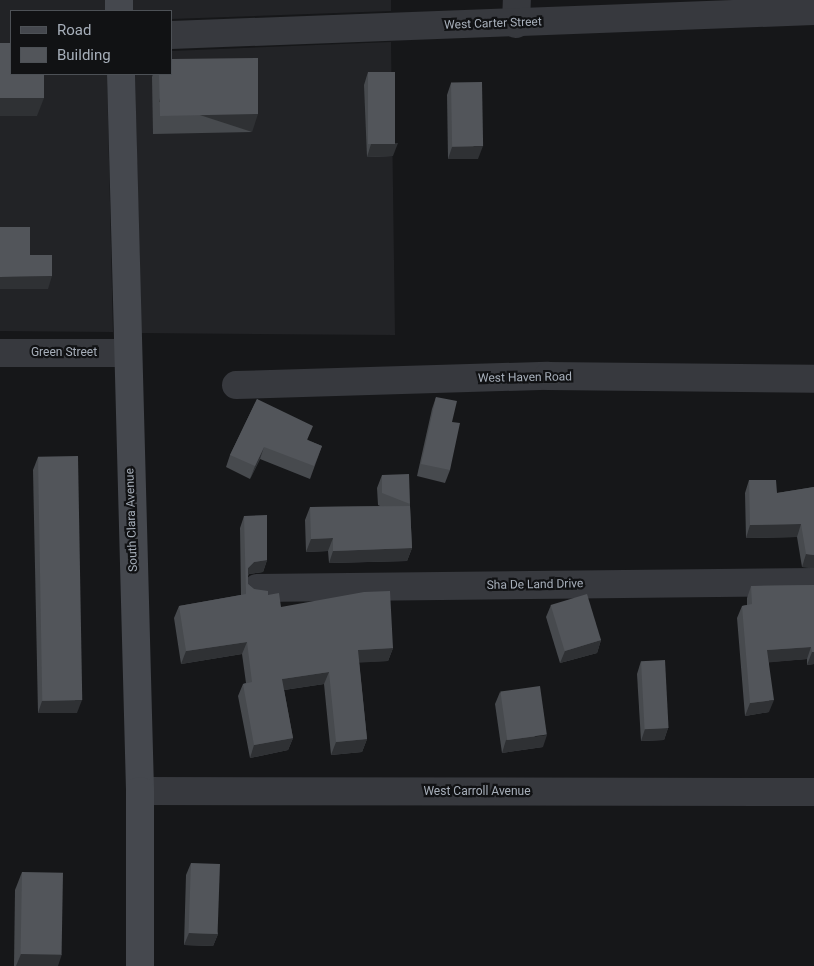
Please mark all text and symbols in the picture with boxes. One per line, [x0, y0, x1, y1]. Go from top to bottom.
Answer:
legend [10, 10, 172, 75]
street label: West Carter Street [444, 15, 542, 33]
text: Road [57, 21, 91, 39]
text: Building [57, 46, 111, 64]
street label: Green Street [31, 346, 97, 360]
street label: West Haven Road [478, 370, 572, 386]
street label: South Clara Avenue [123, 468, 141, 572]
street label: Sha De Land Drive [486, 577, 584, 593]
street label: West Carroll Avenue [423, 785, 531, 799]

